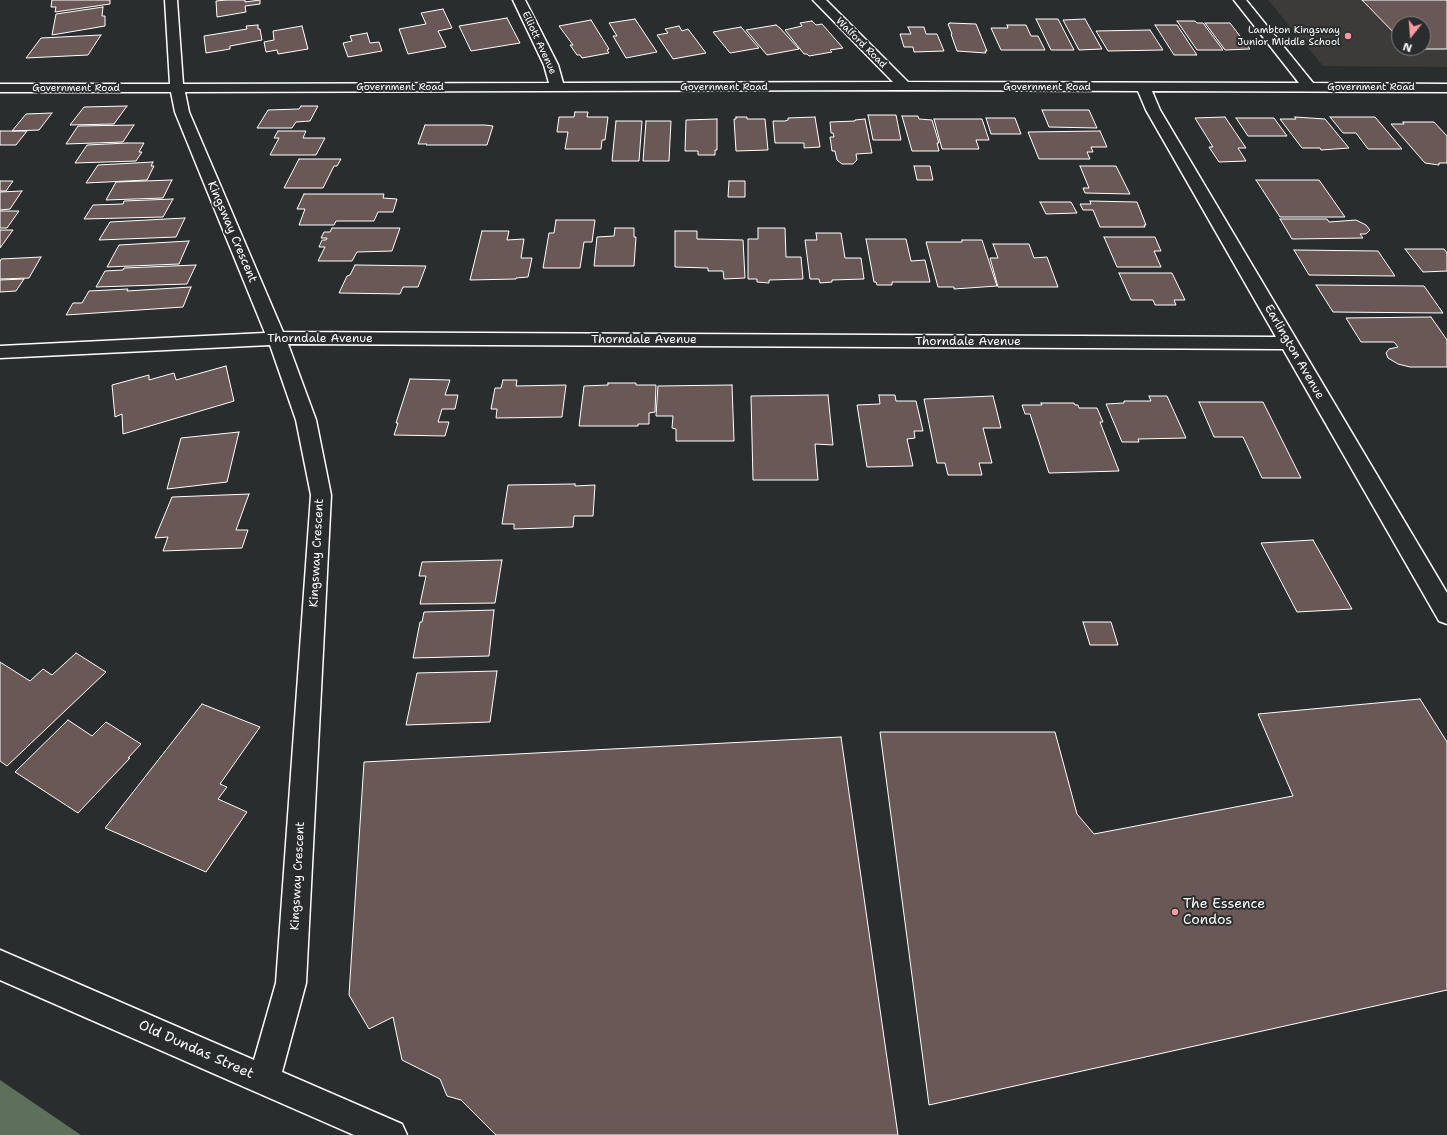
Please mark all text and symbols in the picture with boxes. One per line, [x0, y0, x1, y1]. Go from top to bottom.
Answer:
street label: Elliott Avenue [519, 10, 559, 76]
street label: Walford Road [833, 15, 889, 71]
north arrow [1391, 16, 1431, 56]
place label: Lambton Kingsway Junior Middle School [1237, 24, 1340, 48]
marker: Lambton Kingsway Junior Middle School [1343, 31, 1353, 41]
text: N [1401, 39, 1414, 55]
street label: Government Road [356, 81, 444, 93]
street label: Government Road [680, 81, 768, 93]
street label: Government Road [1003, 81, 1091, 93]
street label: Government Road [1327, 81, 1415, 93]
street label: Government Road [32, 82, 120, 94]
street label: Kingsway Crescent [204, 179, 260, 285]
street label: Earlington Avenue [1261, 302, 1327, 402]
street label: Thorndale Avenue [267, 332, 373, 346]
street label: Thorndale Avenue [591, 333, 697, 347]
street label: Thorndale Avenue [915, 335, 1021, 349]
street label: Kingsway Crescent [307, 498, 327, 608]
street label: Kingsway Crescent [288, 821, 308, 931]
place label: The Essence Condos [1183, 896, 1265, 928]
marker: The Essence Condos [1170, 907, 1180, 917]
street label: Old Dundas Street [136, 1017, 256, 1083]

